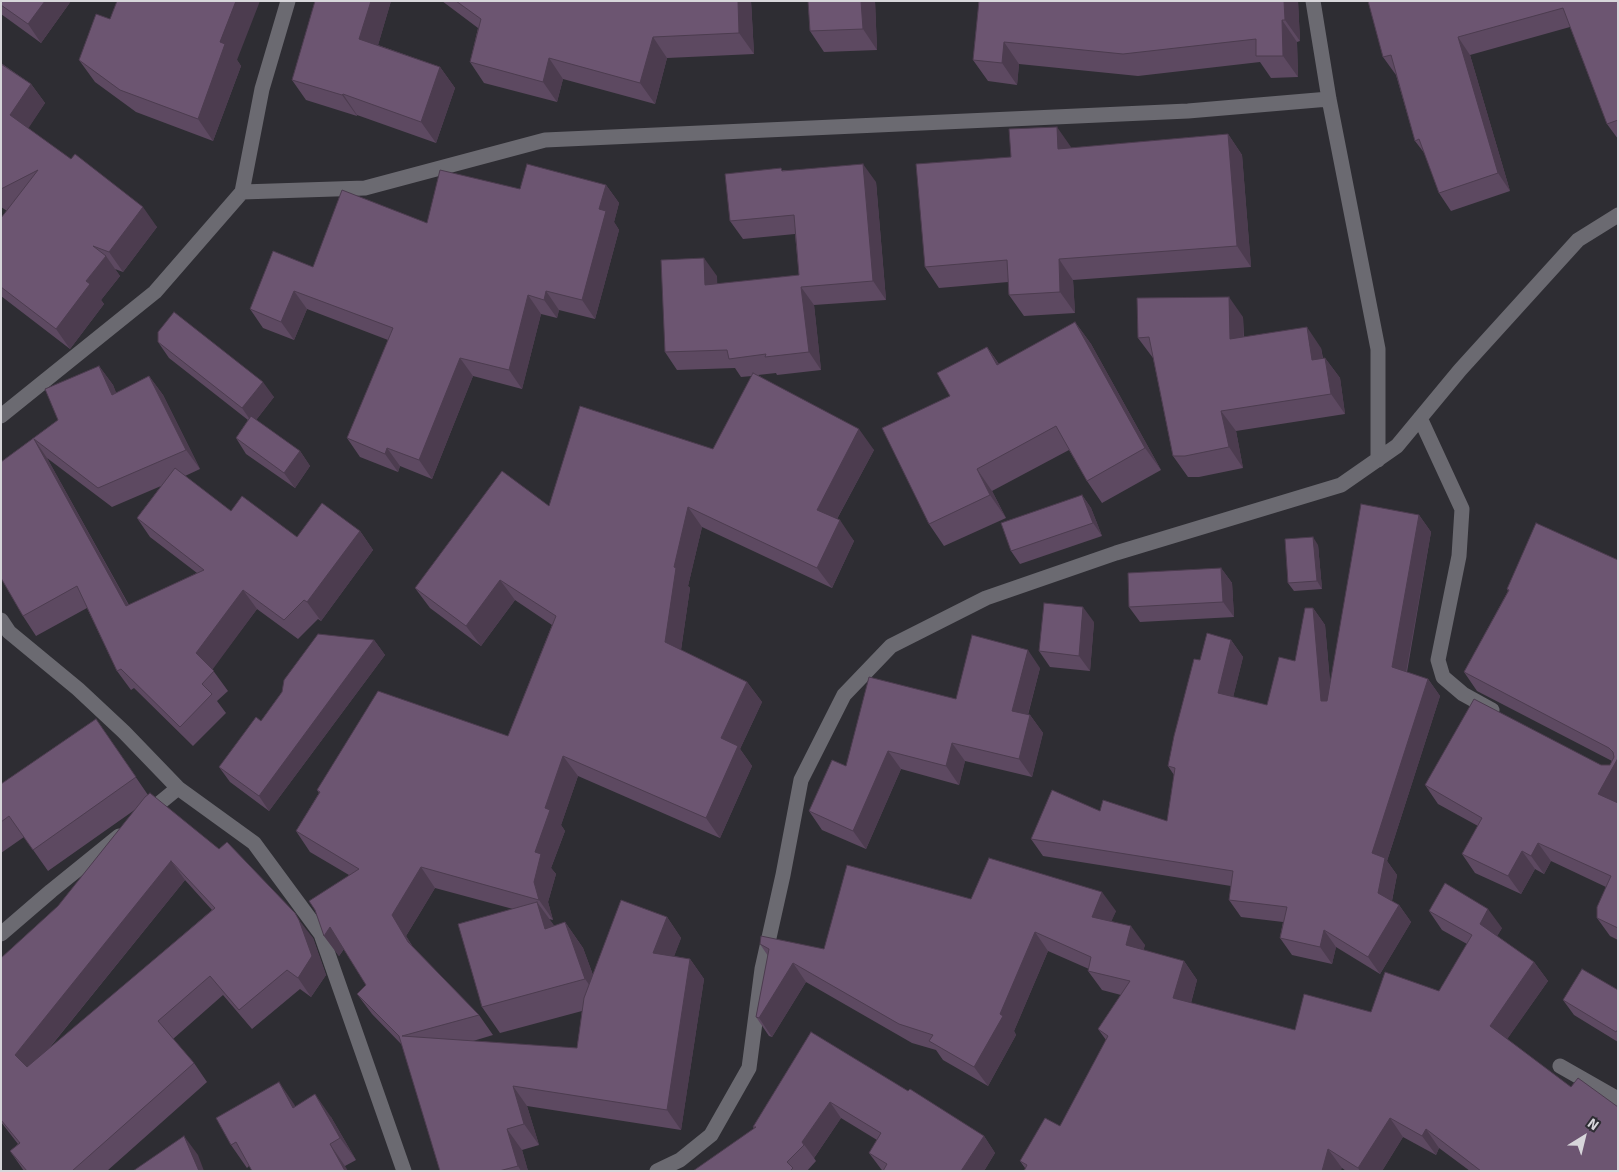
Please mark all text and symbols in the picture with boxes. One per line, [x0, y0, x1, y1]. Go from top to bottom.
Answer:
north arrow [1559, 1112, 1609, 1162]
text: N [1584, 1115, 1602, 1134]

